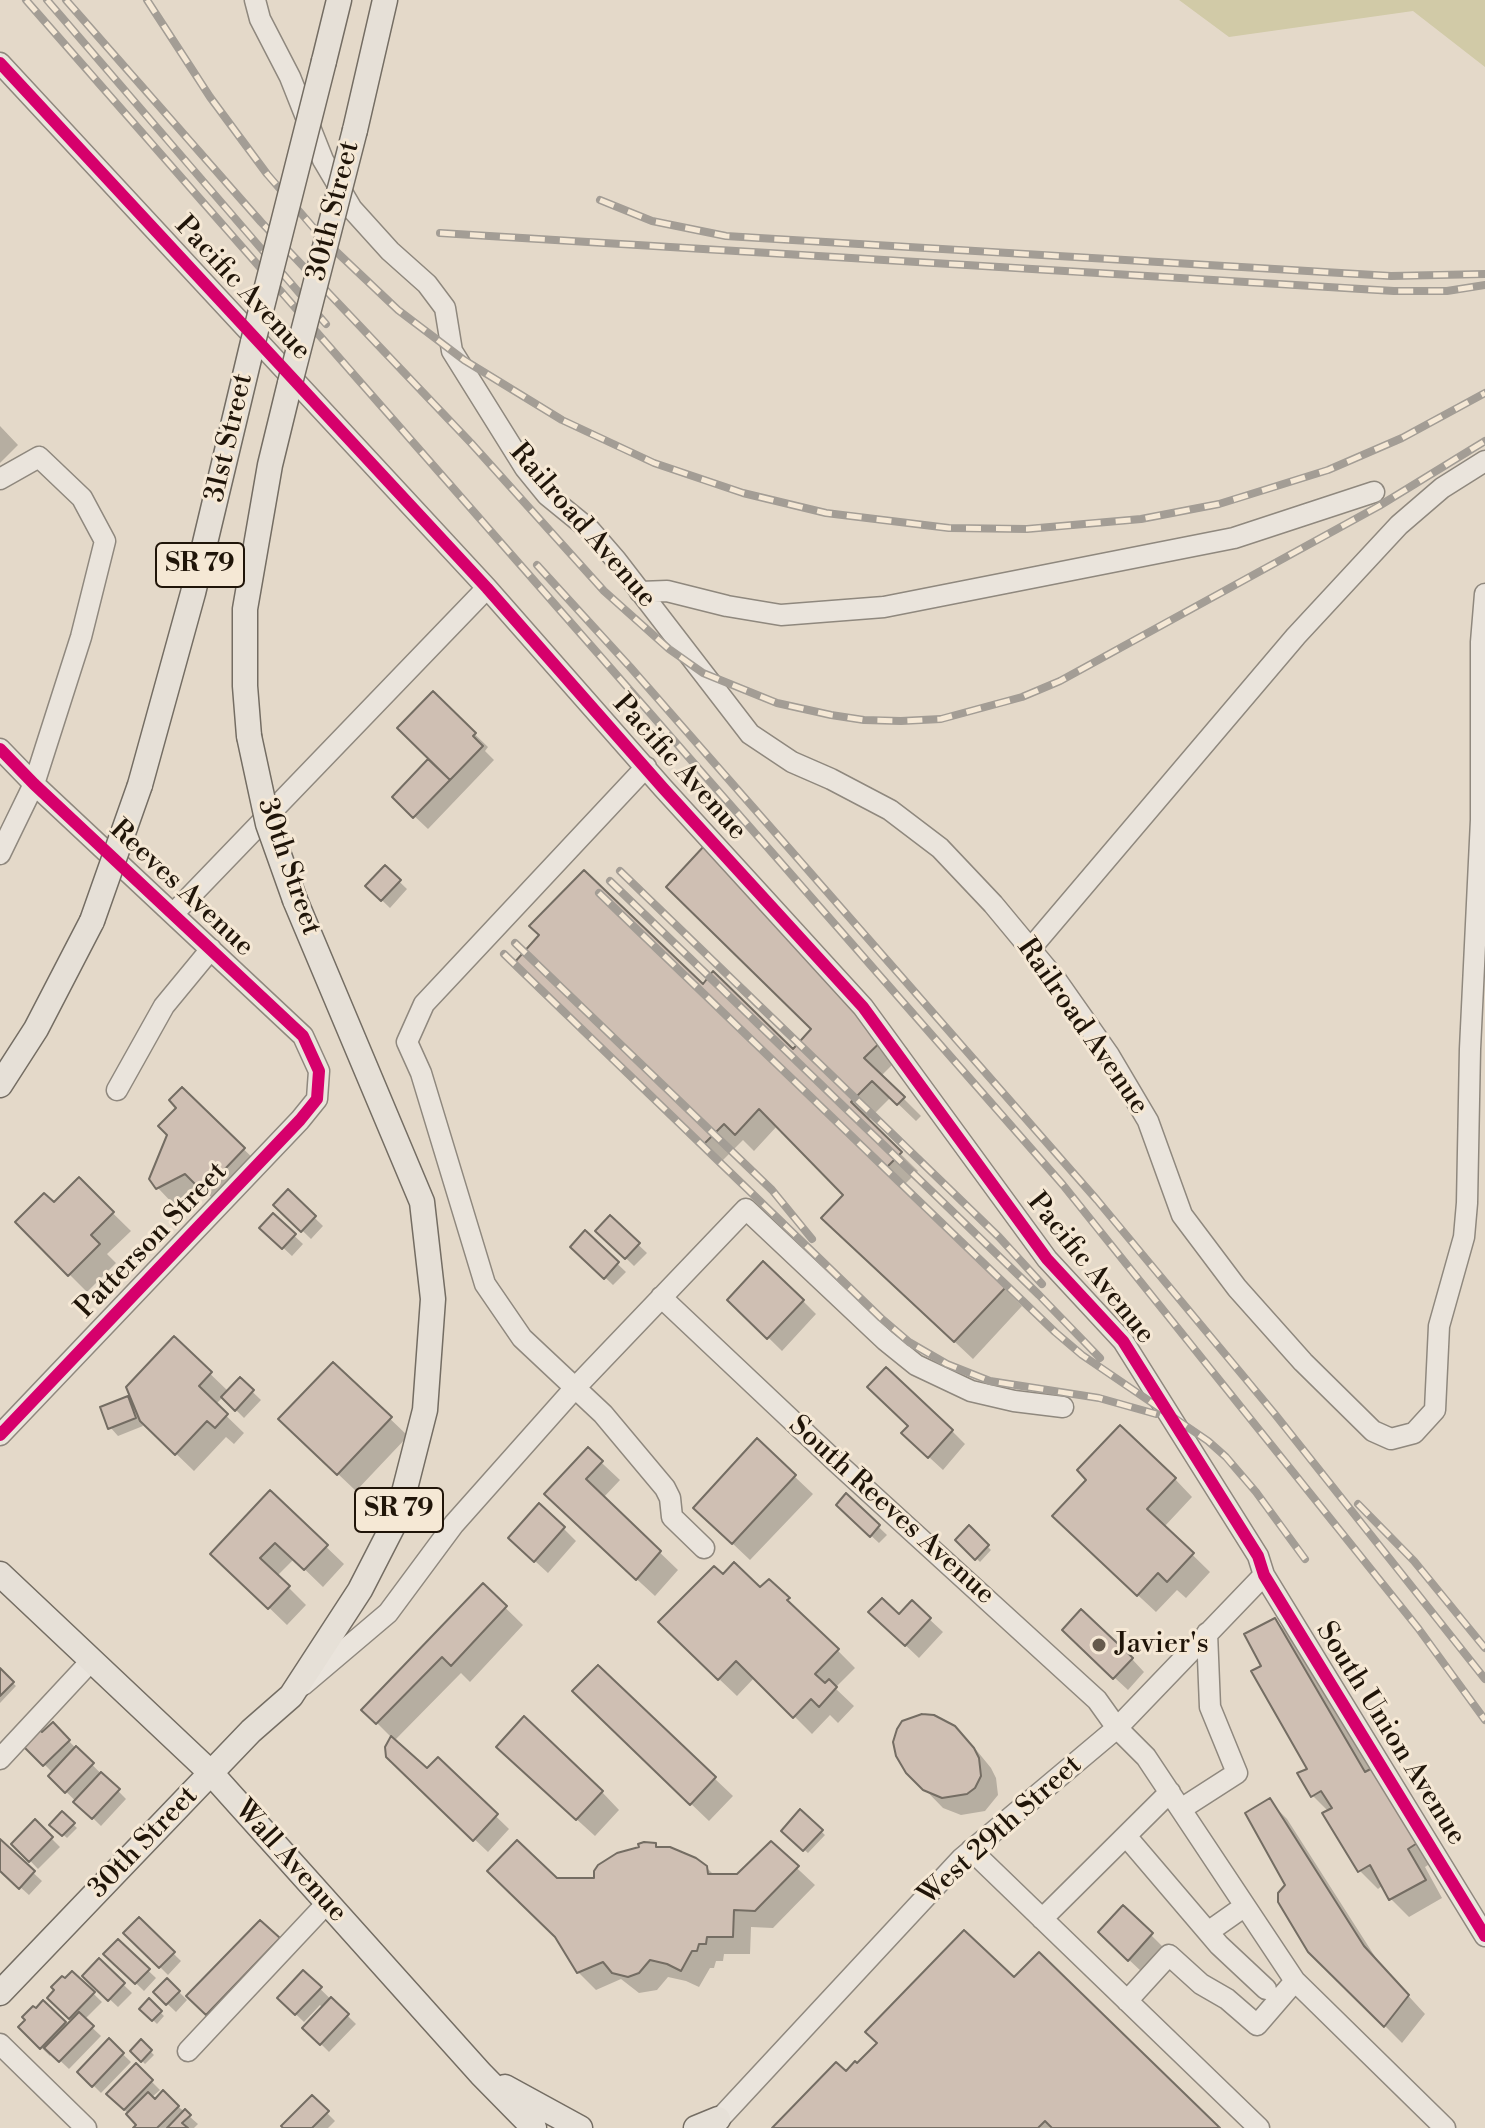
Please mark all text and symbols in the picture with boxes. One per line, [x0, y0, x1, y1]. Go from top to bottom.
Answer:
street label: 30th Street [300, 138, 368, 284]
street label: Pacific Avenue [167, 210, 317, 368]
street label: 31st Street [199, 370, 261, 506]
street label: Railroad Avenue [501, 437, 663, 615]
road number: SR 79 [156, 543, 244, 587]
street label: Pacific Avenue [605, 688, 753, 848]
street label: 30th Street [249, 794, 327, 940]
street label: Reeves Avenue [102, 814, 260, 964]
street label: Railroad Avenue [1009, 932, 1155, 1122]
street label: Patterson Street [69, 1156, 235, 1326]
street label: Pacific Avenue [1019, 1187, 1161, 1351]
street label: South Reeves Avenue [781, 1410, 1001, 1612]
road number: SR 79 [355, 1488, 443, 1532]
street label: South Union Avenue [1308, 1616, 1472, 1852]
place label: Javier's [1115, 1628, 1209, 1662]
marker: Javier's [1090, 1636, 1108, 1654]
street label: West 29th Street [913, 1749, 1089, 1913]
street label: 30th Street [82, 1780, 206, 1906]
street label: Wall Avenue [227, 1794, 353, 1930]

